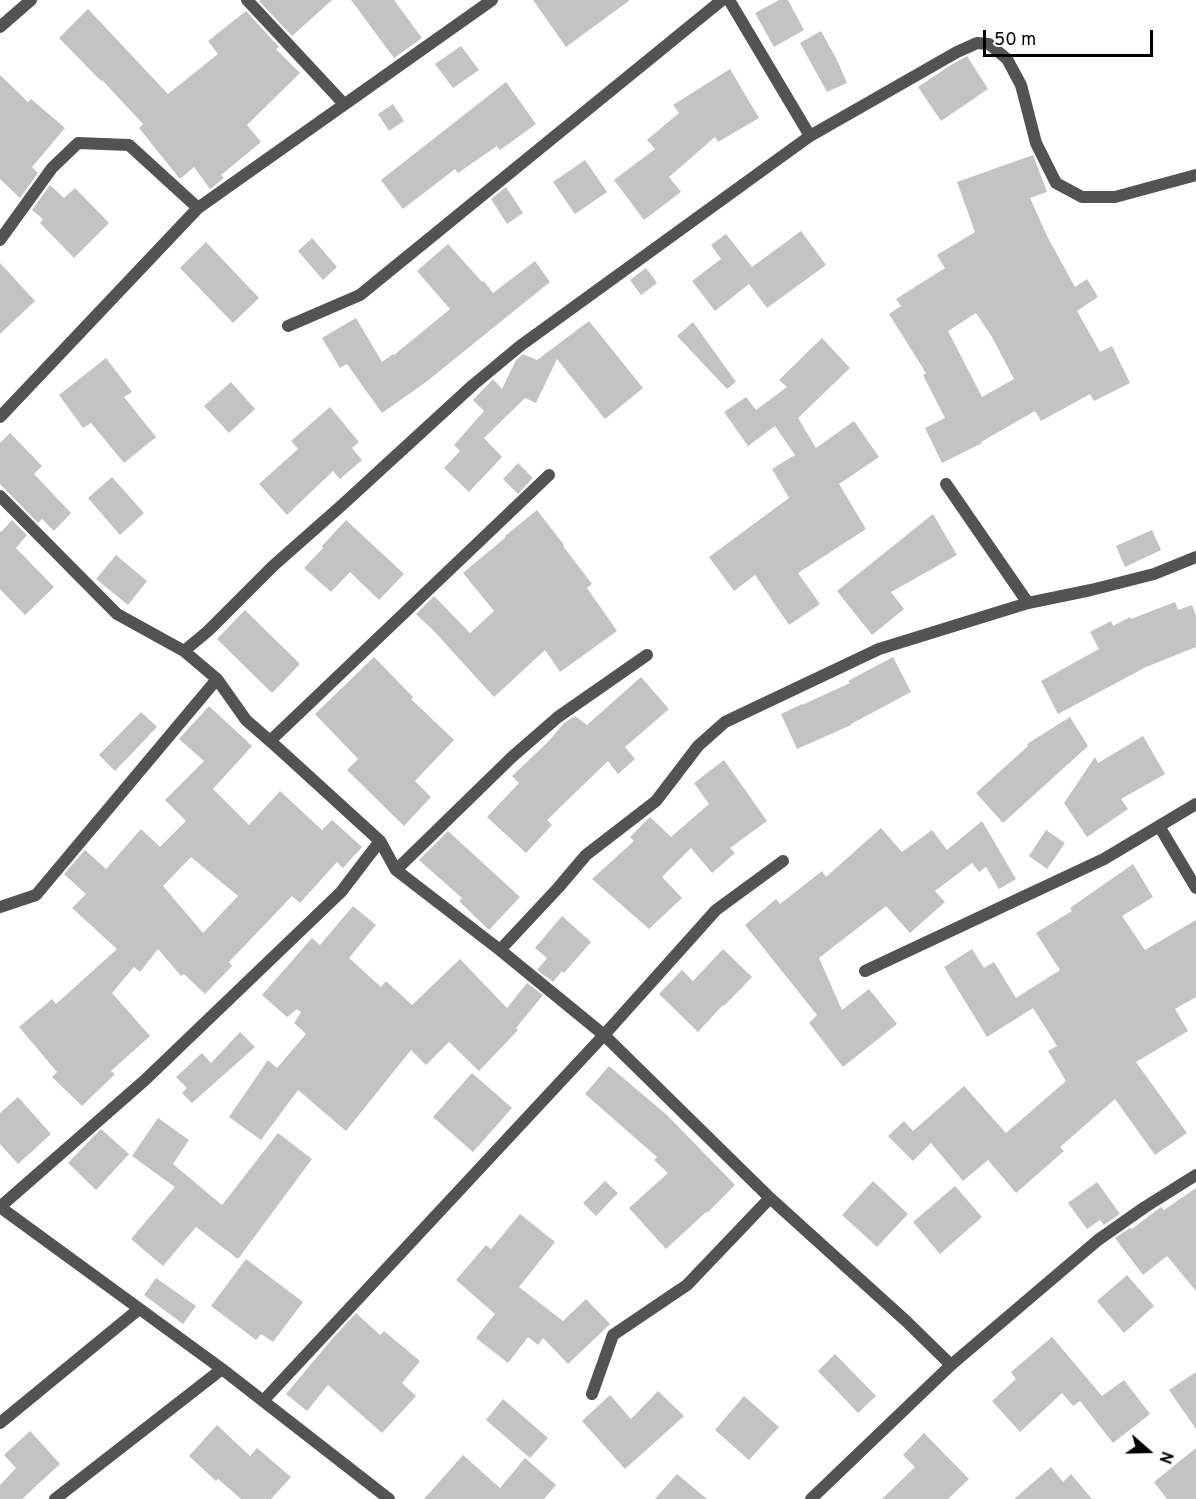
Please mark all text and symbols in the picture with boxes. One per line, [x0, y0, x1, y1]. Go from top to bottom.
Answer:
scale bar [986, 18, 1156, 56]
text: 50 m [994, 29, 1036, 52]
north arrow [1118, 1421, 1178, 1481]
text: N [1154, 1448, 1176, 1466]

